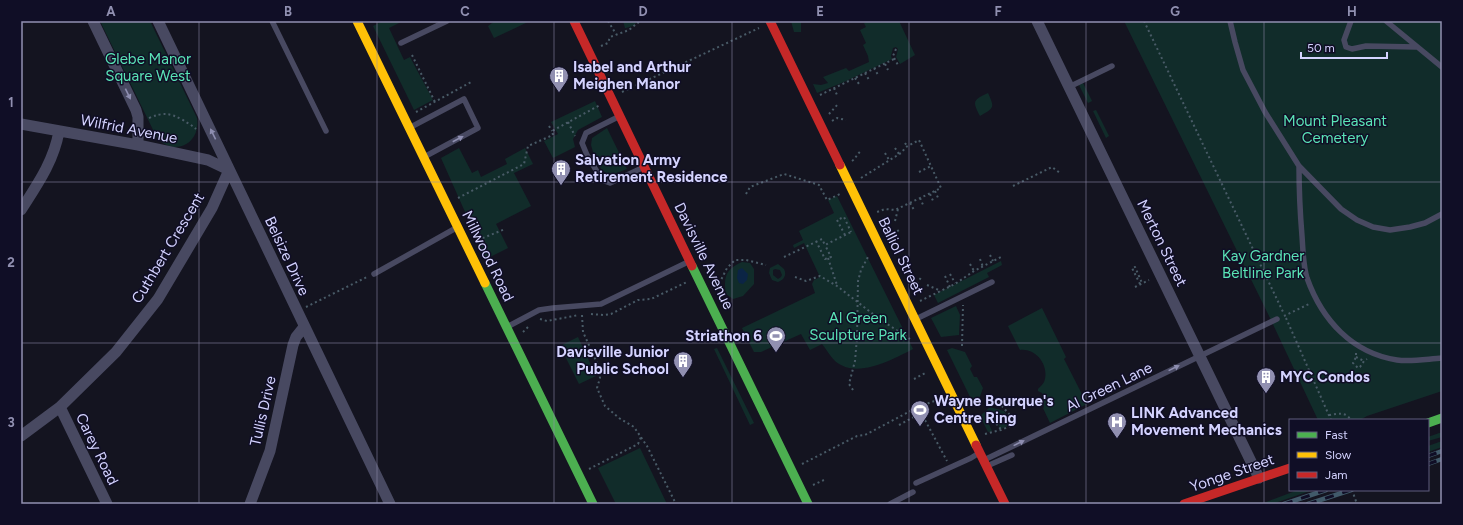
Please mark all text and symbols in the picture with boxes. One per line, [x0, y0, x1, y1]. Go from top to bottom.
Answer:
text: A [106, 4, 116, 19]
text: B [284, 4, 292, 19]
text: C [460, 4, 470, 19]
text: D [638, 4, 648, 19]
text: E [816, 4, 824, 19]
text: F [994, 4, 1002, 19]
text: G [1170, 4, 1180, 19]
text: H [1347, 4, 1357, 19]
scale bar [1301, 34, 1387, 60]
text: 50 m [1307, 41, 1335, 55]
park label: Glebe Manor Square West [105, 50, 191, 85]
place label: Isabel and Arthur Meighen Manor [573, 58, 691, 93]
building icon: Isabel and Arthur Meighen Manor [548, 65, 570, 93]
one-way arrow [125, 88, 131, 100]
text: 1 [8, 95, 14, 110]
street label: Wilfrid Avenue [79, 111, 179, 147]
park label: Mount Pleasant Cemetery [1283, 112, 1387, 147]
one-way arrow [210, 129, 216, 140]
one-way arrow [452, 135, 463, 142]
place label: Salvation Army Retirement Residence [575, 151, 728, 186]
building icon: Salvation Army Retirement Residence [550, 158, 572, 186]
street label: Cuthbert Crescent [128, 189, 208, 307]
street label: Merton Street [1133, 197, 1191, 290]
street label: Davisville Avenue [670, 200, 738, 312]
street label: Millwood Road [458, 208, 518, 304]
street label: Belsize Drive [261, 214, 313, 298]
street label: Balliol Street [874, 214, 928, 298]
park label: Kay Gardner Beltline Park [1222, 247, 1305, 282]
text: 2 [7, 255, 15, 270]
park label: Al Green Sculpture Park [809, 309, 907, 344]
sports icon: Striathon 6 [765, 325, 787, 353]
place label: Striathon 6 [685, 327, 762, 345]
place label: Davisville Junior Public School [556, 343, 669, 378]
building icon: Davisville Junior Public School [672, 350, 694, 378]
street label: Al Green Lane [1063, 358, 1155, 416]
one-way arrow [1168, 365, 1180, 372]
building icon: MYC Condos [1255, 366, 1277, 394]
place label: MYC Condos [1280, 368, 1370, 386]
street label: Tullis Drive [246, 374, 280, 448]
place label: Wayne Bourque's Centre Ring [934, 392, 1053, 427]
sports icon: Wayne Bourque's Centre Ring [909, 399, 931, 427]
place label: LINK Advanced Movement Mechanics [1131, 404, 1282, 439]
street label: Carey Road [72, 410, 122, 488]
hospital icon: LINK Advanced Movement Mechanics [1106, 411, 1128, 439]
text: 3 [7, 415, 15, 430]
legend [1289, 419, 1429, 491]
text: Fast [1325, 428, 1348, 442]
one-way arrow [1013, 440, 1025, 446]
text: Slow [1325, 448, 1352, 462]
street label: Yonge Street [1187, 450, 1277, 496]
text: Jam [1325, 468, 1348, 482]

